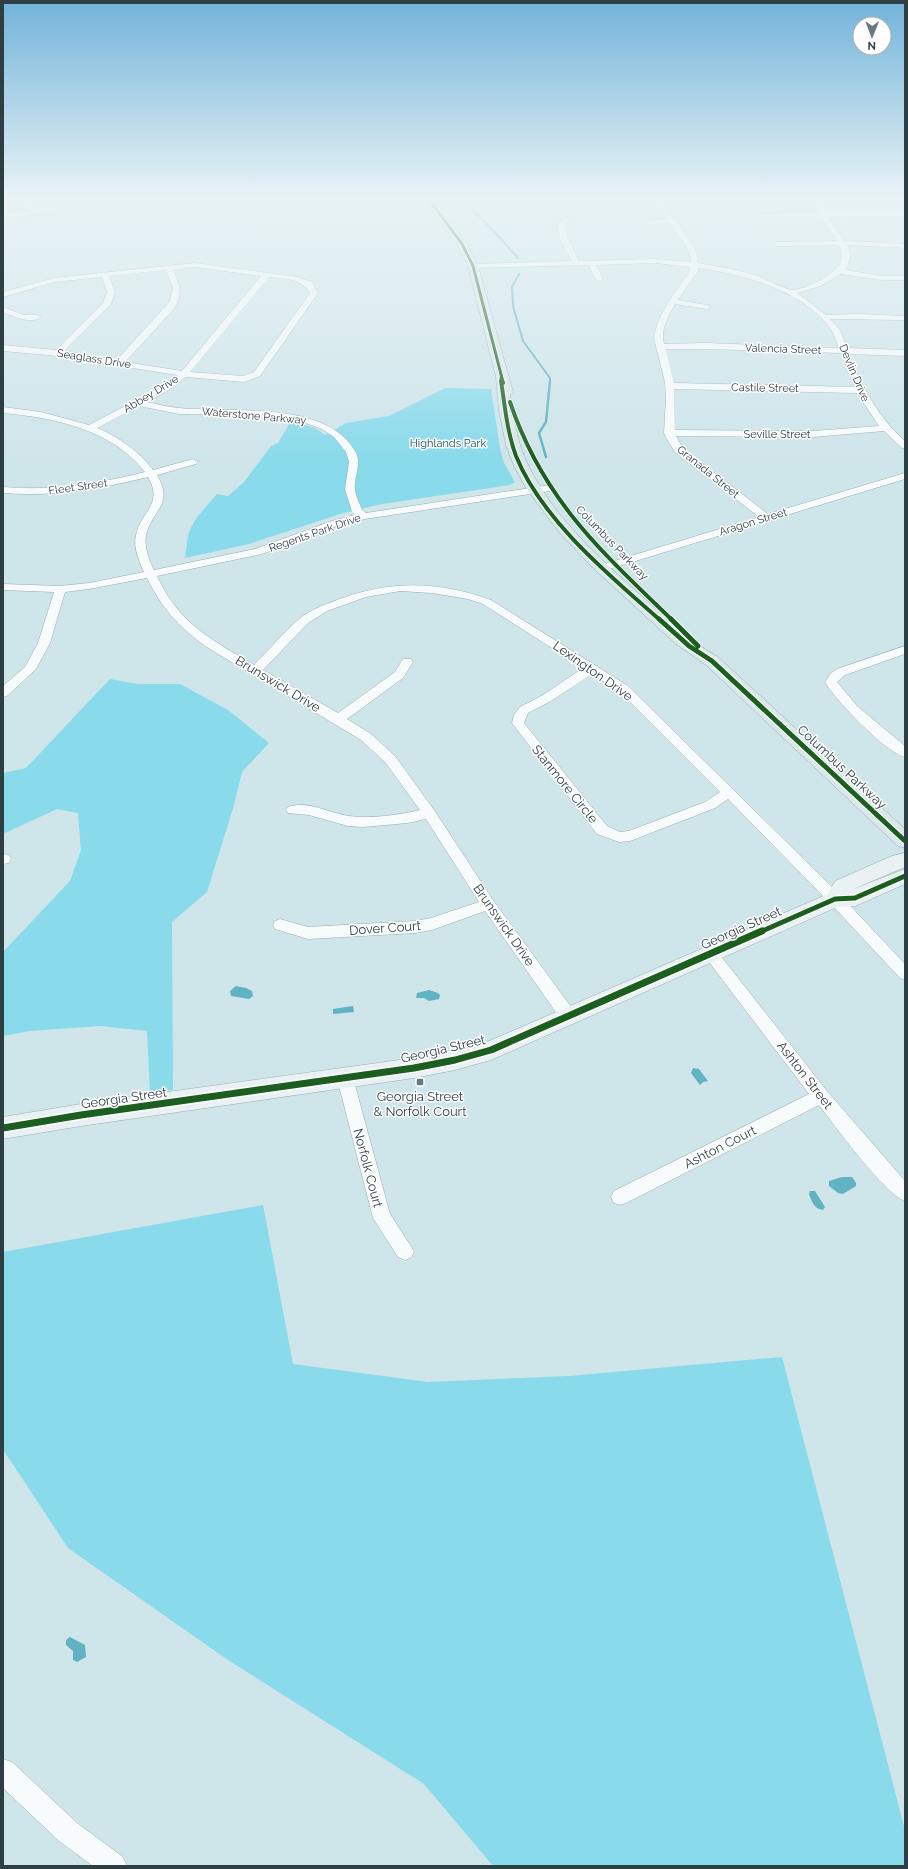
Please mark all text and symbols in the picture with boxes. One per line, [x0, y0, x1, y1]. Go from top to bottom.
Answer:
north arrow [852, 16, 892, 56]
text: N [868, 39, 876, 52]
street label: Valencia Street [745, 341, 822, 357]
street label: Devlin Drive [836, 342, 872, 404]
street label: Seaglass Drive [56, 347, 132, 371]
street label: Abbey Drive [121, 372, 181, 416]
street label: Castile Street [731, 381, 799, 395]
street label: Waterstone Parkway [201, 405, 307, 427]
street label: Seville Street [744, 428, 811, 441]
park label: Highlands Park [410, 437, 486, 450]
street label: Granada Street [674, 443, 742, 501]
street label: Fleet Street [48, 476, 109, 498]
street label: Columbus Parkway [573, 503, 651, 583]
street label: Aragon Street [717, 505, 789, 538]
street label: Regents Park Drive [267, 511, 363, 555]
street label: Lexington Drive [550, 638, 636, 704]
street label: Brunswick Drive [233, 653, 324, 715]
street label: Columbus Parkway [794, 722, 890, 812]
street label: Stanmore Circle [529, 742, 601, 826]
street label: Brunswick Drive [470, 881, 538, 969]
street label: Georgia Street [698, 903, 784, 952]
street label: Dover Court [349, 918, 422, 938]
street label: Georgia Street [399, 1032, 487, 1066]
street label: Ashton Street [774, 1038, 836, 1112]
marker: Georgia Street & Norfolk Court [415, 1077, 425, 1087]
street label: Georgia Street [80, 1084, 168, 1111]
place label: Georgia Street & Norfolk Court [373, 1089, 467, 1119]
street label: Ashton Court [682, 1122, 759, 1172]
street label: Norfolk Court [350, 1127, 386, 1210]

